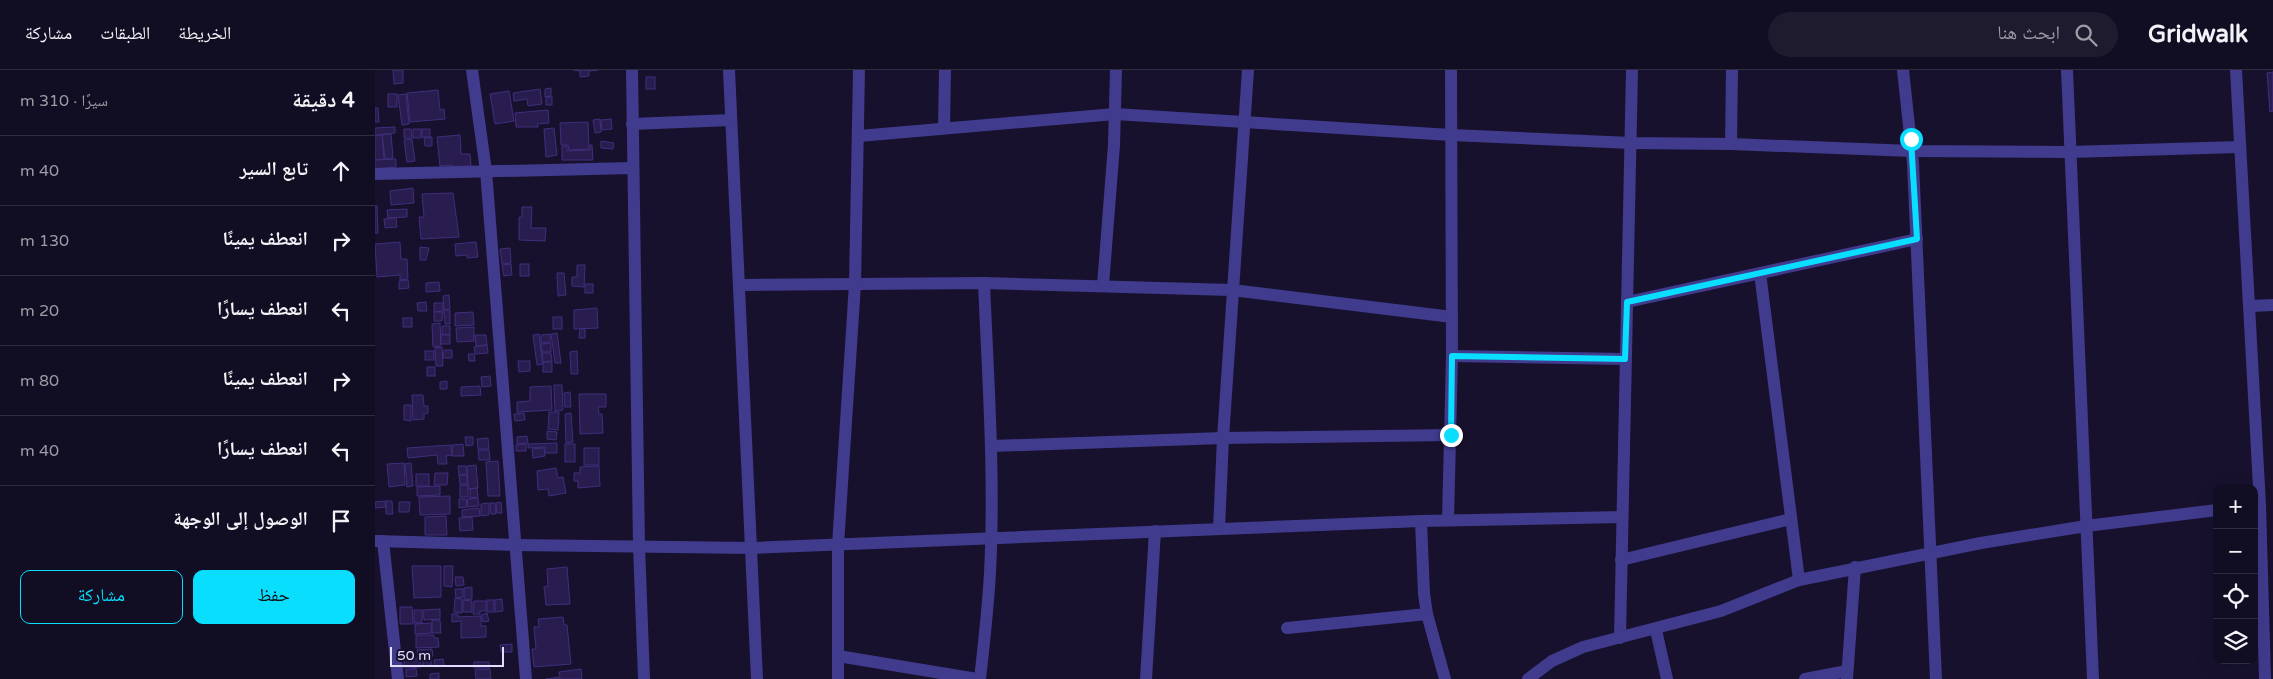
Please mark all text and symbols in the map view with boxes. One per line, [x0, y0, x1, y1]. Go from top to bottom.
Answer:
search box [1768, 12, 2118, 57]
text: Gridwalk [2148, 20, 2248, 49]
icon: search [2072, 21, 2100, 49]
text: مشاركة [25, 22, 72, 44]
text: الطبقات [100, 22, 150, 44]
text: الخريطة [178, 22, 231, 44]
text: ابحث هنا [1997, 22, 2060, 44]
text: 4 دقيقة [292, 88, 355, 113]
text: سيرًا · 310 m [20, 91, 108, 111]
route start [1900, 128, 1923, 151]
icon: ahead [327, 157, 355, 185]
text: تابع السير [240, 158, 308, 180]
text: 40 m [20, 161, 59, 181]
icon: right [327, 227, 355, 255]
text: انعطف يمينًا [222, 228, 308, 250]
text: 130 m [20, 231, 69, 251]
icon: left [327, 297, 355, 325]
text: انعطف يسارًا [217, 298, 308, 320]
text: 20 m [20, 301, 59, 321]
icon: right [327, 367, 355, 395]
text: انعطف يمينًا [222, 368, 308, 390]
text: 80 m [20, 371, 59, 391]
route end [1440, 424, 1463, 447]
icon: left [327, 437, 355, 465]
text: انعطف يسارًا [217, 438, 308, 460]
text: 40 m [20, 441, 59, 461]
map controls [2213, 484, 2258, 664]
button: + [2213, 484, 2258, 529]
icon: arrive [327, 507, 355, 535]
text: الوصول إلى الوجهة [173, 508, 308, 530]
button: − [2213, 529, 2258, 574]
button: مشاركة [20, 570, 183, 624]
button: حفظ [193, 570, 355, 624]
button: locate [2213, 574, 2258, 619]
button: layers [2213, 619, 2258, 664]
scale bar [390, 644, 504, 667]
text: 50 m [397, 647, 431, 664]

